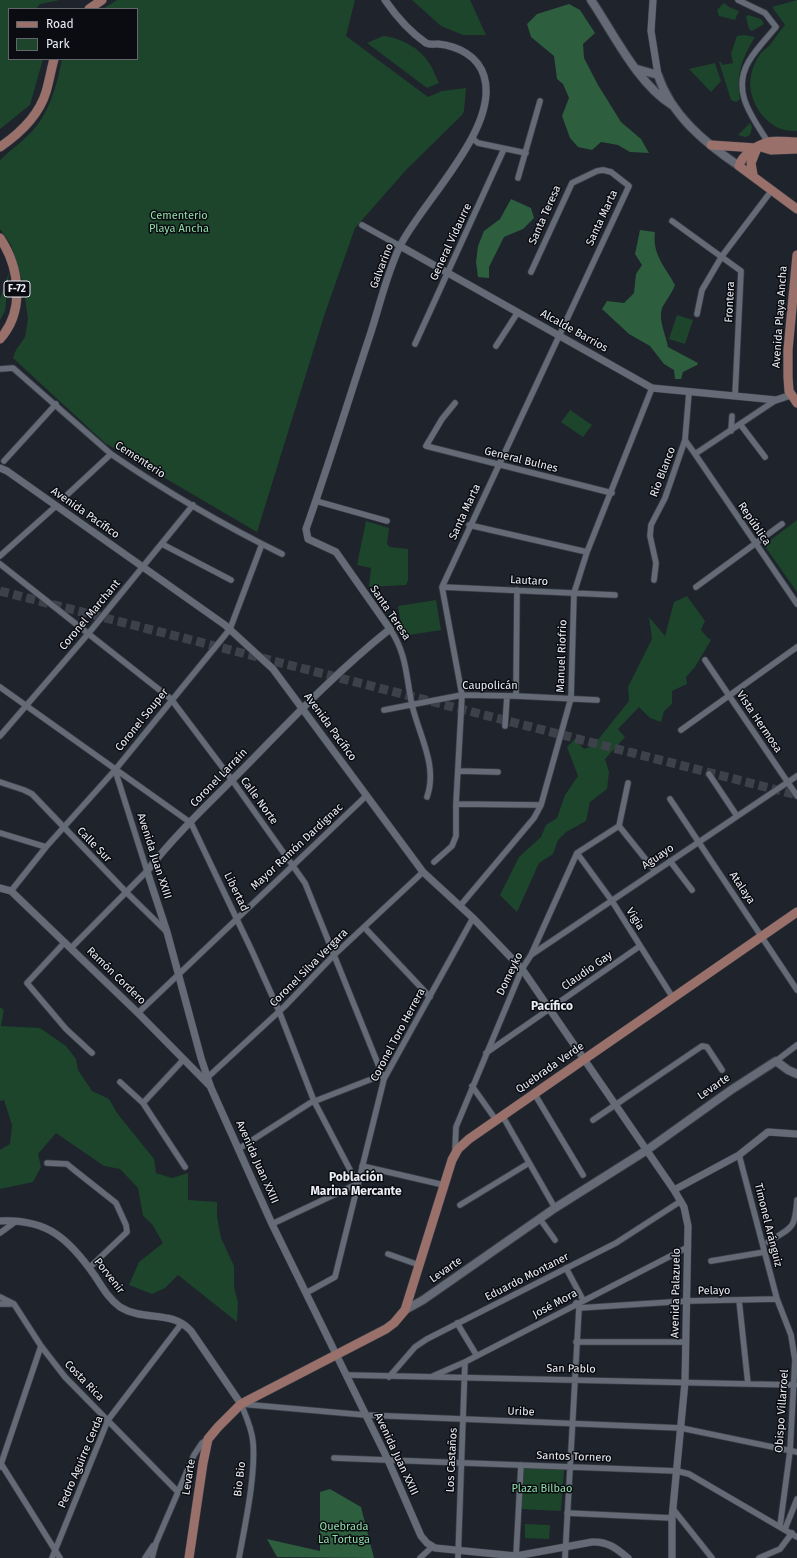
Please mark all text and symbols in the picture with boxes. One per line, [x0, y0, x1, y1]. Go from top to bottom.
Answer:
legend [8, 8, 138, 60]
text: Road [46, 17, 74, 31]
text: Park [46, 37, 70, 51]
street label: Santa Teresa [526, 183, 564, 247]
street label: Santa Marta [583, 188, 621, 248]
street label: General Vidaurre [427, 201, 475, 283]
park label: Cementerio Playa Ancha [149, 209, 209, 235]
street label: Galvarino [367, 242, 397, 290]
street label: Avenida Playa Ancha [770, 265, 790, 369]
road number: F-72 [4, 281, 30, 297]
street label: Frontera [722, 281, 738, 323]
street label: Alcalde Barrios [538, 307, 610, 355]
street label: Cementerio [112, 439, 168, 481]
street label: General Bulnes [483, 445, 559, 475]
street label: Río Blanco [647, 445, 679, 499]
street label: Santa Marta [446, 482, 484, 542]
street label: Avenida Pacífico [48, 484, 122, 542]
street label: República [735, 500, 773, 548]
street label: Lautaro [510, 573, 548, 589]
street label: Coronel Marchant [57, 577, 123, 653]
street label: Santa Teresa [367, 583, 413, 643]
street label: Manuel Riofrio [554, 619, 570, 693]
street label: Caupolicán [462, 679, 518, 693]
street label: Coronel Souper [113, 686, 171, 754]
street label: Vista Hermosa [733, 689, 785, 755]
street label: Avenida Pacífico [301, 691, 359, 763]
street label: Coronel Larraín [188, 746, 250, 810]
street label: Calle Norte [237, 775, 281, 827]
street label: Mayor Ramón Dardignac [248, 801, 346, 893]
street label: Avenida Juan XXIII [134, 811, 174, 901]
street label: Calle Sur [74, 825, 114, 865]
street label: Aguayo [639, 841, 677, 873]
street label: Atalaya [726, 869, 758, 907]
street label: Libertad [221, 870, 251, 914]
street label: Vigia [623, 905, 647, 933]
street label: Coronel Silva Vergara [267, 926, 351, 1010]
street label: Ramón Cordero [84, 945, 148, 1007]
street label: Claudio Gay [559, 949, 615, 993]
street label: Domeyko [494, 950, 526, 998]
street label: Coronel Toro Herrera [368, 986, 428, 1084]
district label: Pacífico [531, 1000, 573, 1014]
street label: Quebrada Verde [513, 1040, 587, 1096]
street label: Levarte [695, 1071, 733, 1103]
street label: Avenida Juan XXIII [233, 1118, 281, 1206]
district label: Población Marina Mercante [310, 1171, 402, 1199]
street label: Timonel Aránguiz [751, 1182, 785, 1268]
street label: Avenida Palazuelo [669, 1248, 683, 1338]
street label: Eduardo Montaner [483, 1250, 571, 1304]
street label: Levarte [427, 1254, 465, 1286]
street label: Porvenir [91, 1255, 127, 1297]
street label: Pelayo [697, 1284, 731, 1298]
street label: José Mora [530, 1287, 580, 1321]
street label: Costa Rica [61, 1358, 107, 1404]
street label: San Pablo [546, 1362, 596, 1376]
street label: Obispo Villarroel [772, 1369, 792, 1453]
street label: Uribe [507, 1405, 535, 1419]
street label: Avenida Juan XXIII [371, 1411, 421, 1497]
street label: Pedro Aguirre Cerda [56, 1414, 106, 1510]
street label: Los Castaños [444, 1427, 460, 1493]
street label: Santos Tornero [536, 1449, 612, 1465]
street label: Levarte [180, 1458, 198, 1496]
street label: Bio Bio [231, 1461, 249, 1497]
park label: Plaza Bilbao [512, 1482, 572, 1496]
park label: Quebrada La Tortuga [318, 1520, 370, 1546]

